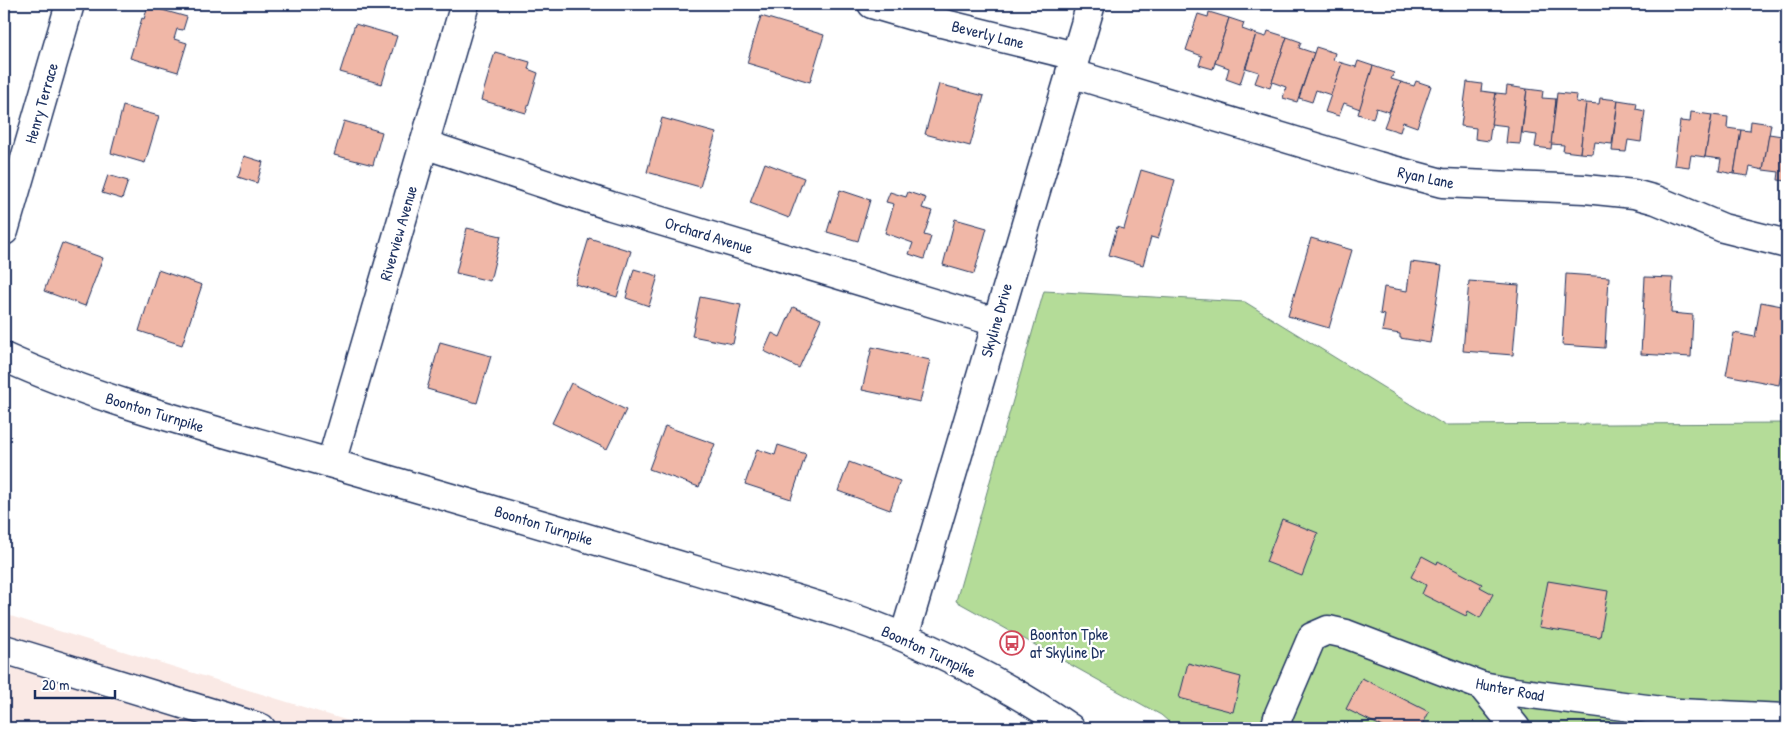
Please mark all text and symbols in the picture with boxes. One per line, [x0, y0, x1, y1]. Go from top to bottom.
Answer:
street label: Beverly Lane [949, 14, 1027, 54]
street label: Henry Terrace [19, 60, 63, 146]
street label: Ryan Lane [1396, 160, 1457, 194]
street label: Riverview Avenue [374, 182, 422, 283]
street label: Orchard Avenue [662, 211, 756, 259]
street label: Skyline Drive [975, 280, 1017, 360]
street label: Boonton Turnpike [103, 387, 208, 438]
street label: Boonton Turnpike [492, 500, 597, 551]
street label: Boonton Turnpike [878, 620, 980, 683]
place label: Boonton Tpke at Skyline Dr [1030, 623, 1109, 663]
bus stop icon: Boonton Tpke at Skyline Dr [999, 630, 1025, 656]
scale bar [35, 667, 115, 699]
street label: Hunter Road [1474, 672, 1546, 706]
text: 20 m [42, 674, 69, 695]

